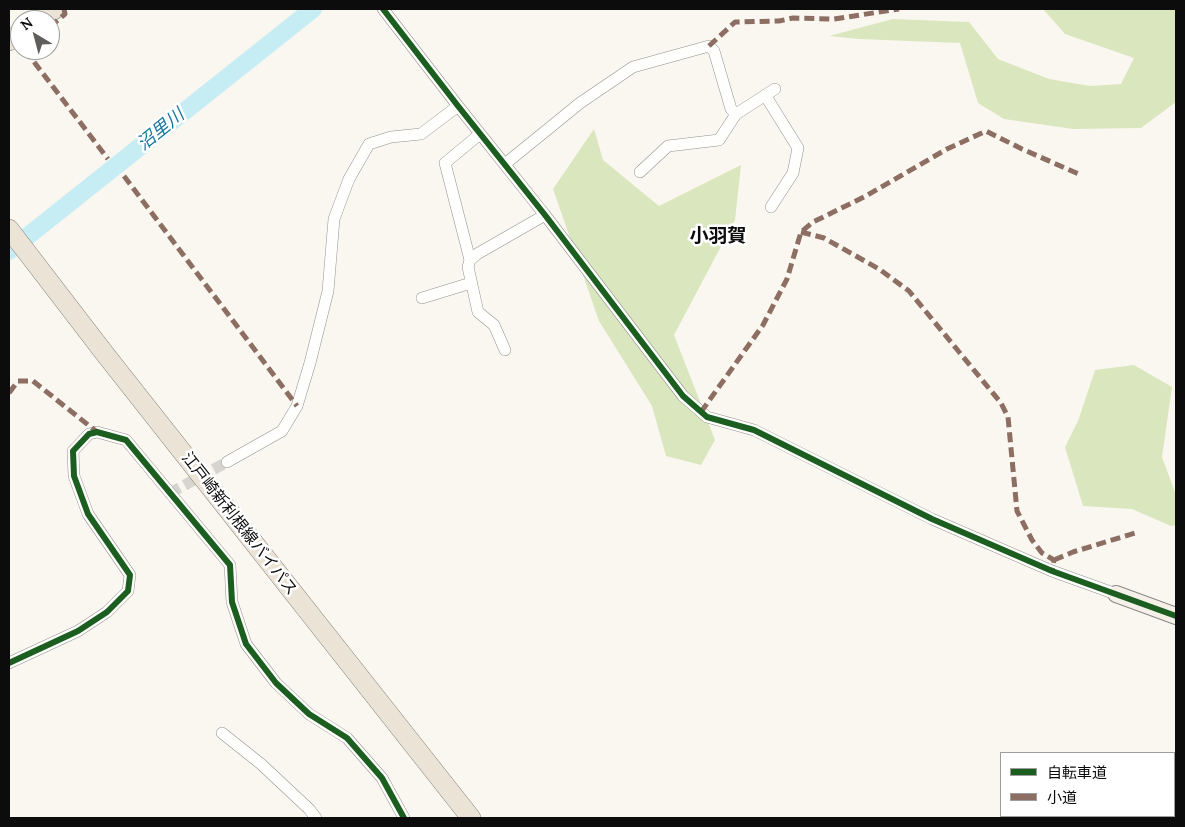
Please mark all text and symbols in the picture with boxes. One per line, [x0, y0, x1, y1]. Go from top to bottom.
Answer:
north arrow [10, 10, 60, 60]
text: N [17, 13, 36, 34]
water label: 沼里川 [133, 105, 189, 155]
district label: 小羽賀 [690, 226, 746, 248]
street label: 江戸崎新利根線バイパス [177, 449, 301, 599]
legend [1000, 752, 1175, 817]
text: 自転車道 [1047, 763, 1107, 782]
text: 小道 [1047, 788, 1077, 807]

